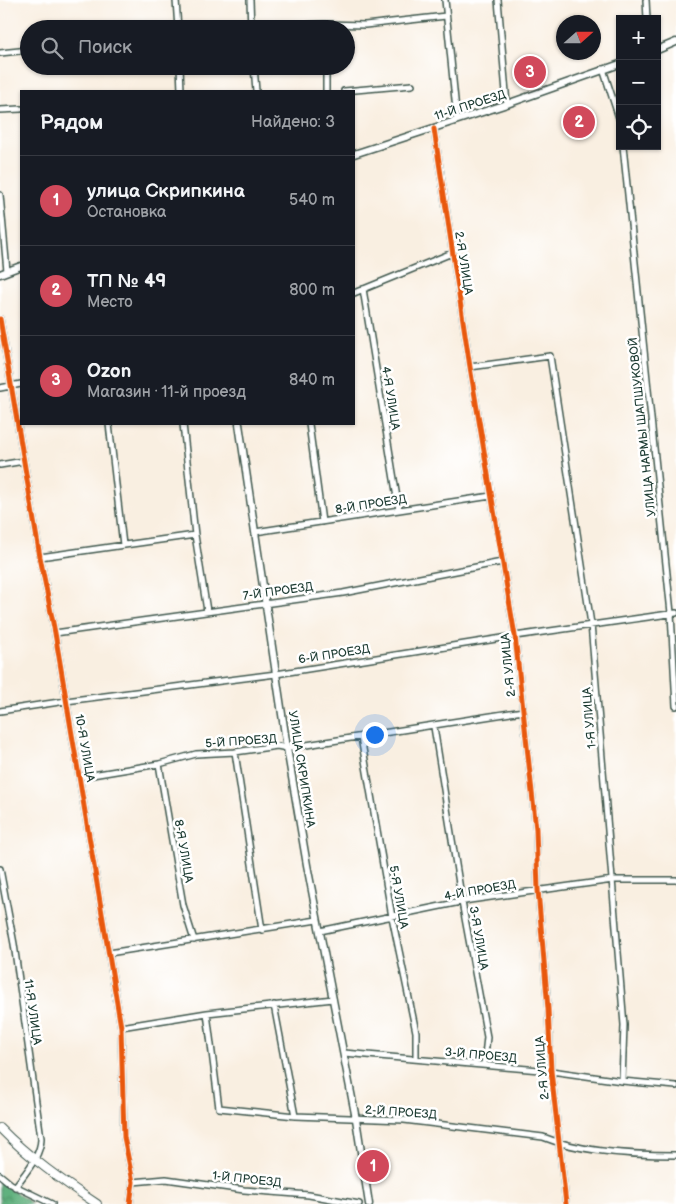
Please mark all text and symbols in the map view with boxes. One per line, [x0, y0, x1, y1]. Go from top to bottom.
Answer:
north arrow [556, 15, 601, 60]
map controls [616, 15, 661, 150]
button: + [616, 15, 661, 60]
search box [20, 20, 355, 75]
icon: search [38, 34, 66, 62]
text: Поиск [78, 36, 132, 59]
pin: 3 [514, 53, 546, 91]
button: − [616, 60, 661, 105]
street label: 11-Й ПРОЕЗД [432, 87, 508, 124]
pin: 2 [563, 103, 595, 141]
button: locate [616, 105, 661, 150]
text: Рядом [40, 110, 103, 135]
text: Найдено: 3 [251, 113, 335, 132]
text: улица Скрипкина [87, 180, 245, 203]
text: 1 [53, 191, 59, 210]
text: 540 m [289, 191, 335, 210]
text: Остановка [87, 203, 166, 222]
street label: 2-Я УЛИЦА [451, 230, 476, 297]
text: ТП № 49 [87, 270, 166, 293]
text: 2 [51, 281, 61, 300]
text: 800 m [289, 281, 335, 300]
text: Место [87, 293, 133, 312]
street label: УЛИЦА НАРМЫ ШАПШУКОВОЙ [626, 336, 659, 517]
text: Ozon [87, 360, 131, 383]
street label: 4-Я УЛИЦА [378, 365, 403, 432]
text: 3 [51, 371, 61, 390]
text: 840 m [289, 371, 335, 390]
text: Магазин · 11-й проезд [87, 383, 246, 402]
street label: 8-Й ПРОЕЗД [334, 491, 408, 518]
street label: 7-Й ПРОЕЗД [242, 579, 315, 604]
street label: 2-Я УЛИЦА [498, 632, 519, 698]
street label: 6-Й ПРОЕЗД [297, 641, 371, 668]
street label: 1-Я УЛИЦА [579, 686, 600, 749]
street label: УЛИЦА СКРИПКИНА [285, 710, 318, 829]
street label: 10-Я УЛИЦА [71, 713, 98, 784]
your location [362, 722, 388, 748]
street label: 5-Й ПРОЕЗД [205, 731, 278, 751]
street label: 8-Я УЛИЦА [171, 818, 197, 885]
street label: 5-Я УЛИЦА [386, 864, 412, 930]
street label: 4-Й ПРОЕЗД [443, 877, 518, 904]
street label: 3-Я УЛИЦА [466, 905, 492, 972]
street label: 11-Я УЛИЦА [20, 978, 45, 1047]
street label: 2-Я УЛИЦА [532, 1035, 553, 1100]
street label: 3-Й ПРОЕЗД [444, 1045, 518, 1066]
street label: 2-Й ПРОЕЗД [364, 1103, 438, 1123]
pin: 1 [357, 1147, 389, 1185]
street label: 1-Й ПРОЕЗД [212, 1168, 283, 1191]

